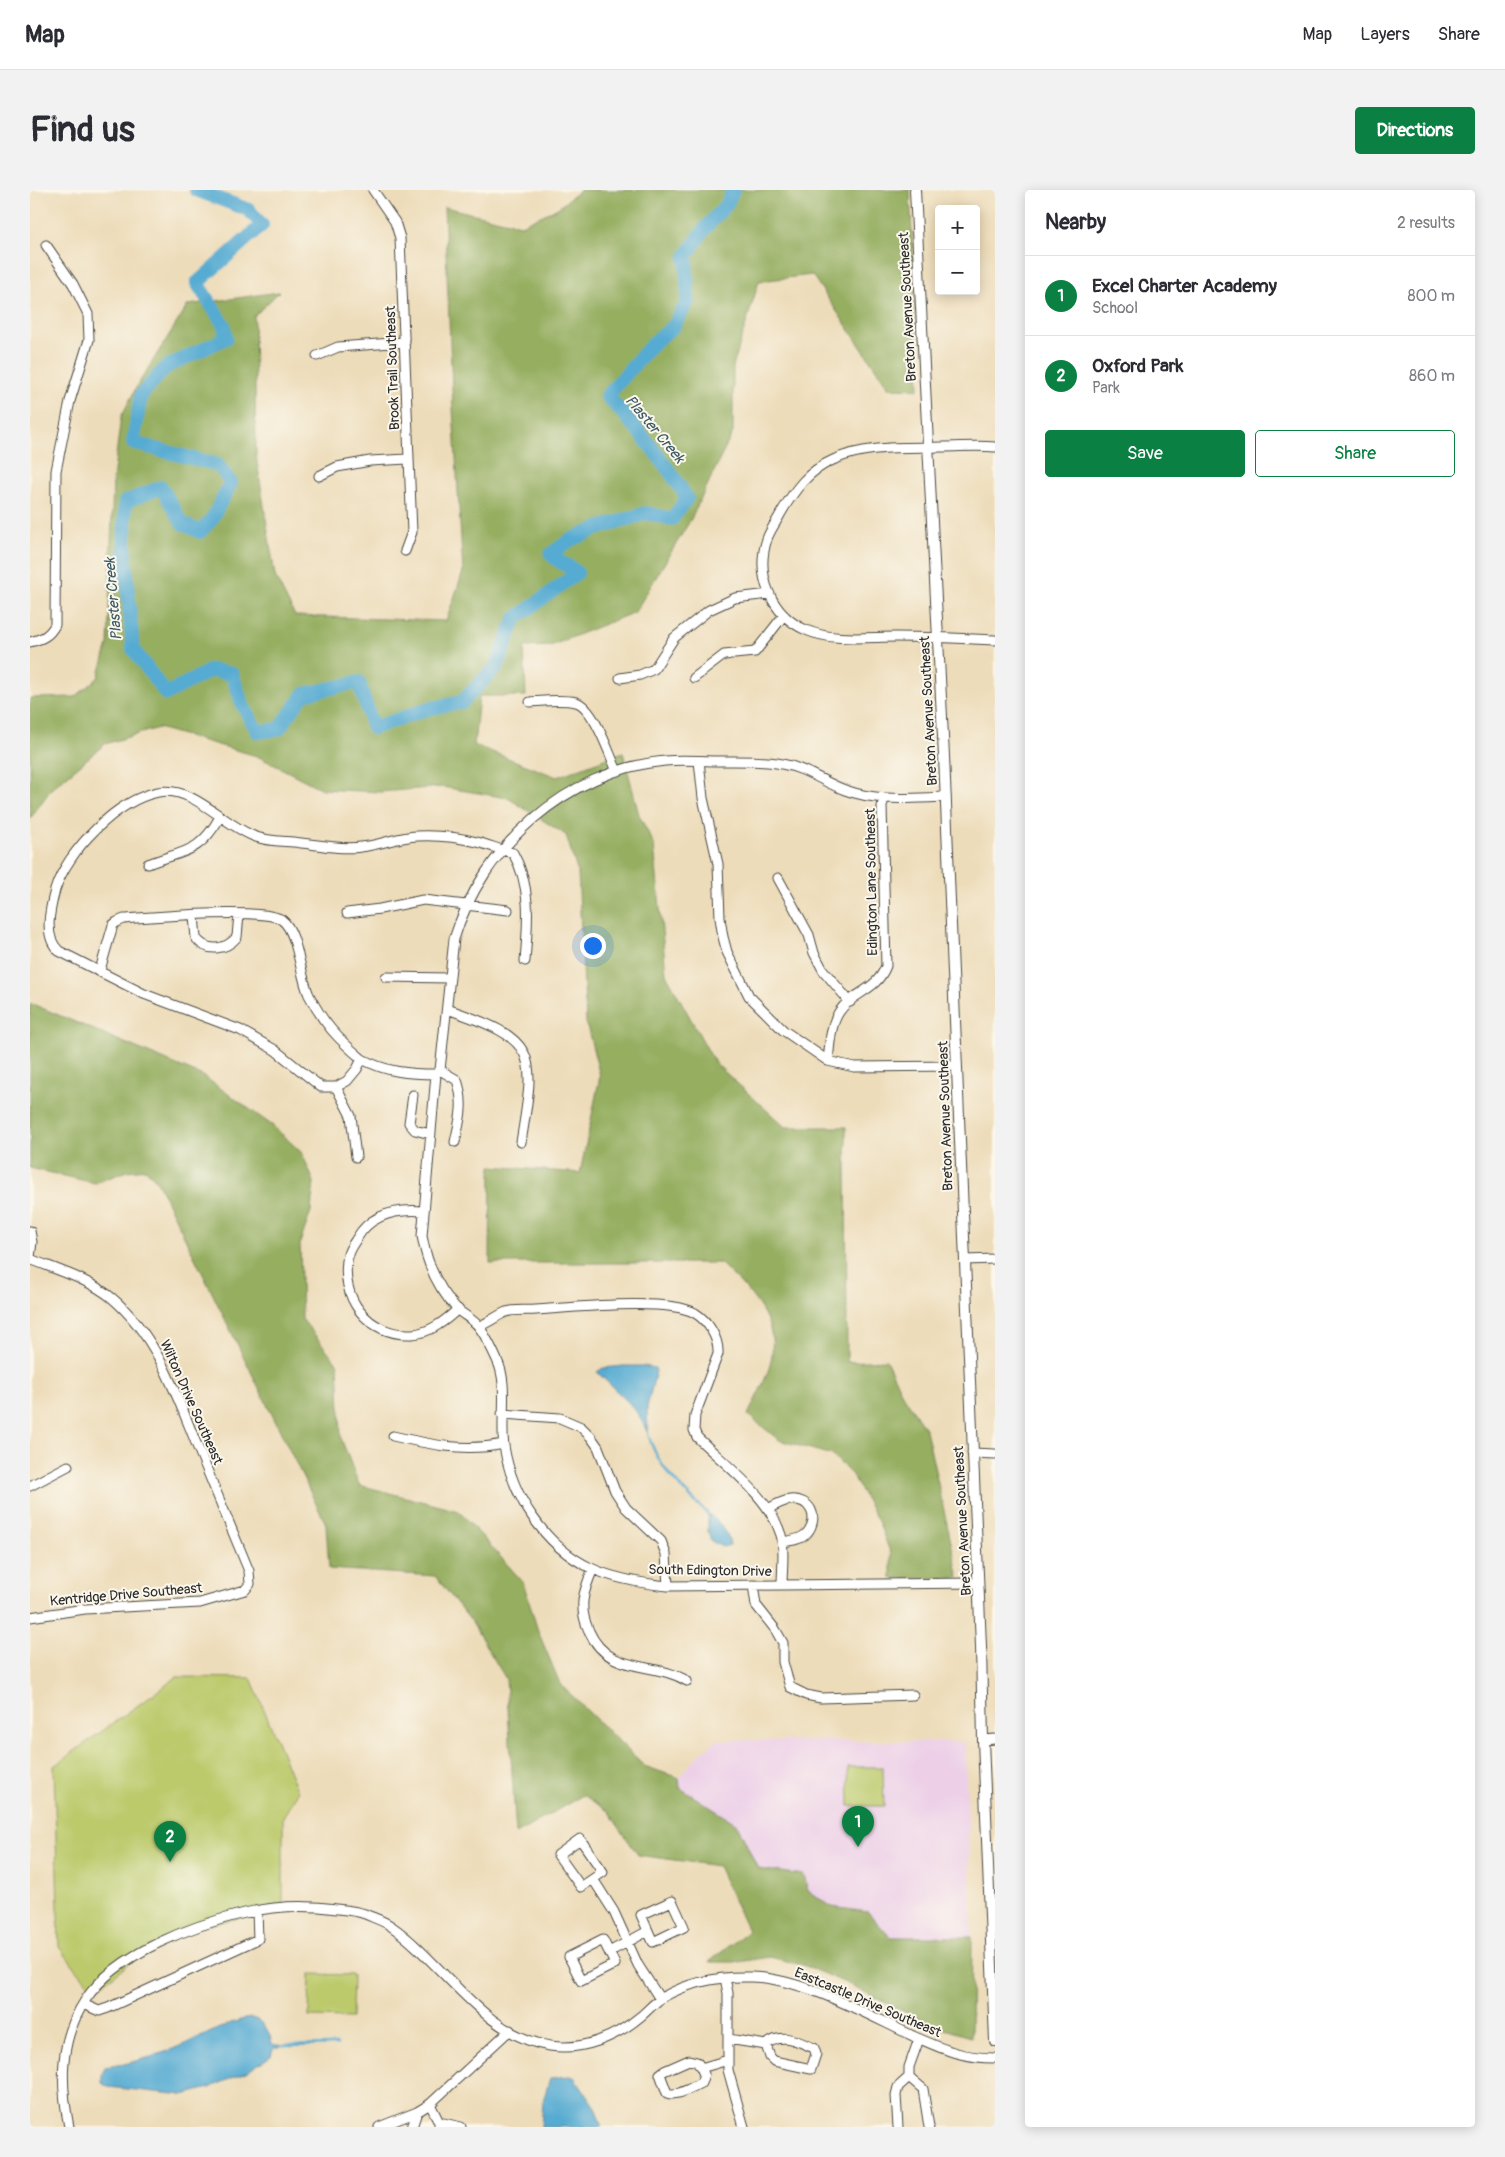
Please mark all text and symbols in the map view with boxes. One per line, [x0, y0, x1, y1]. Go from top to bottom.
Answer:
text: Map [25, 20, 65, 49]
text: Map [1303, 23, 1332, 46]
text: Layers [1360, 23, 1410, 46]
text: Share [1438, 23, 1480, 46]
button: Directions [1355, 107, 1475, 154]
text: Find us [30, 108, 135, 152]
map controls [935, 205, 980, 295]
button: + [935, 205, 980, 250]
text: Nearby [1045, 209, 1106, 236]
text: 2 results [1397, 213, 1455, 233]
street label: Breton Avenue Southeast [895, 231, 920, 382]
button: − [935, 250, 980, 295]
text: Excel Charter Academy [1092, 274, 1277, 298]
text: 1 [1058, 286, 1064, 306]
text: 800 m [1407, 286, 1455, 306]
text: School [1092, 298, 1138, 318]
street label: Brook Trail Southeast [382, 305, 403, 430]
text: Oxford Park [1092, 354, 1183, 378]
text: 2 [1057, 366, 1065, 386]
text: 860 m [1409, 366, 1455, 386]
text: Park [1092, 378, 1120, 398]
water label: Plaster Creek [621, 391, 690, 469]
button: Save [1045, 430, 1245, 477]
button: Share [1255, 430, 1455, 477]
water label: Plaster Creek [100, 555, 127, 641]
street label: Breton Avenue Southeast [916, 635, 941, 786]
street label: Edington Lane Southeast [862, 808, 881, 956]
your location [580, 933, 606, 959]
street label: Breton Avenue Southeast [934, 1040, 957, 1191]
street label: Wilton Drive Southeast [156, 1337, 227, 1468]
street label: Breton Avenue Southeast [950, 1445, 975, 1596]
street label: South Edington Drive [648, 1561, 772, 1580]
street label: Kentridge Drive Southeast [49, 1579, 203, 1610]
pin: 1 [842, 1806, 874, 1847]
pin: 2 [154, 1821, 186, 1862]
street label: Eastcastle Drive Southeast [792, 1964, 944, 2041]

